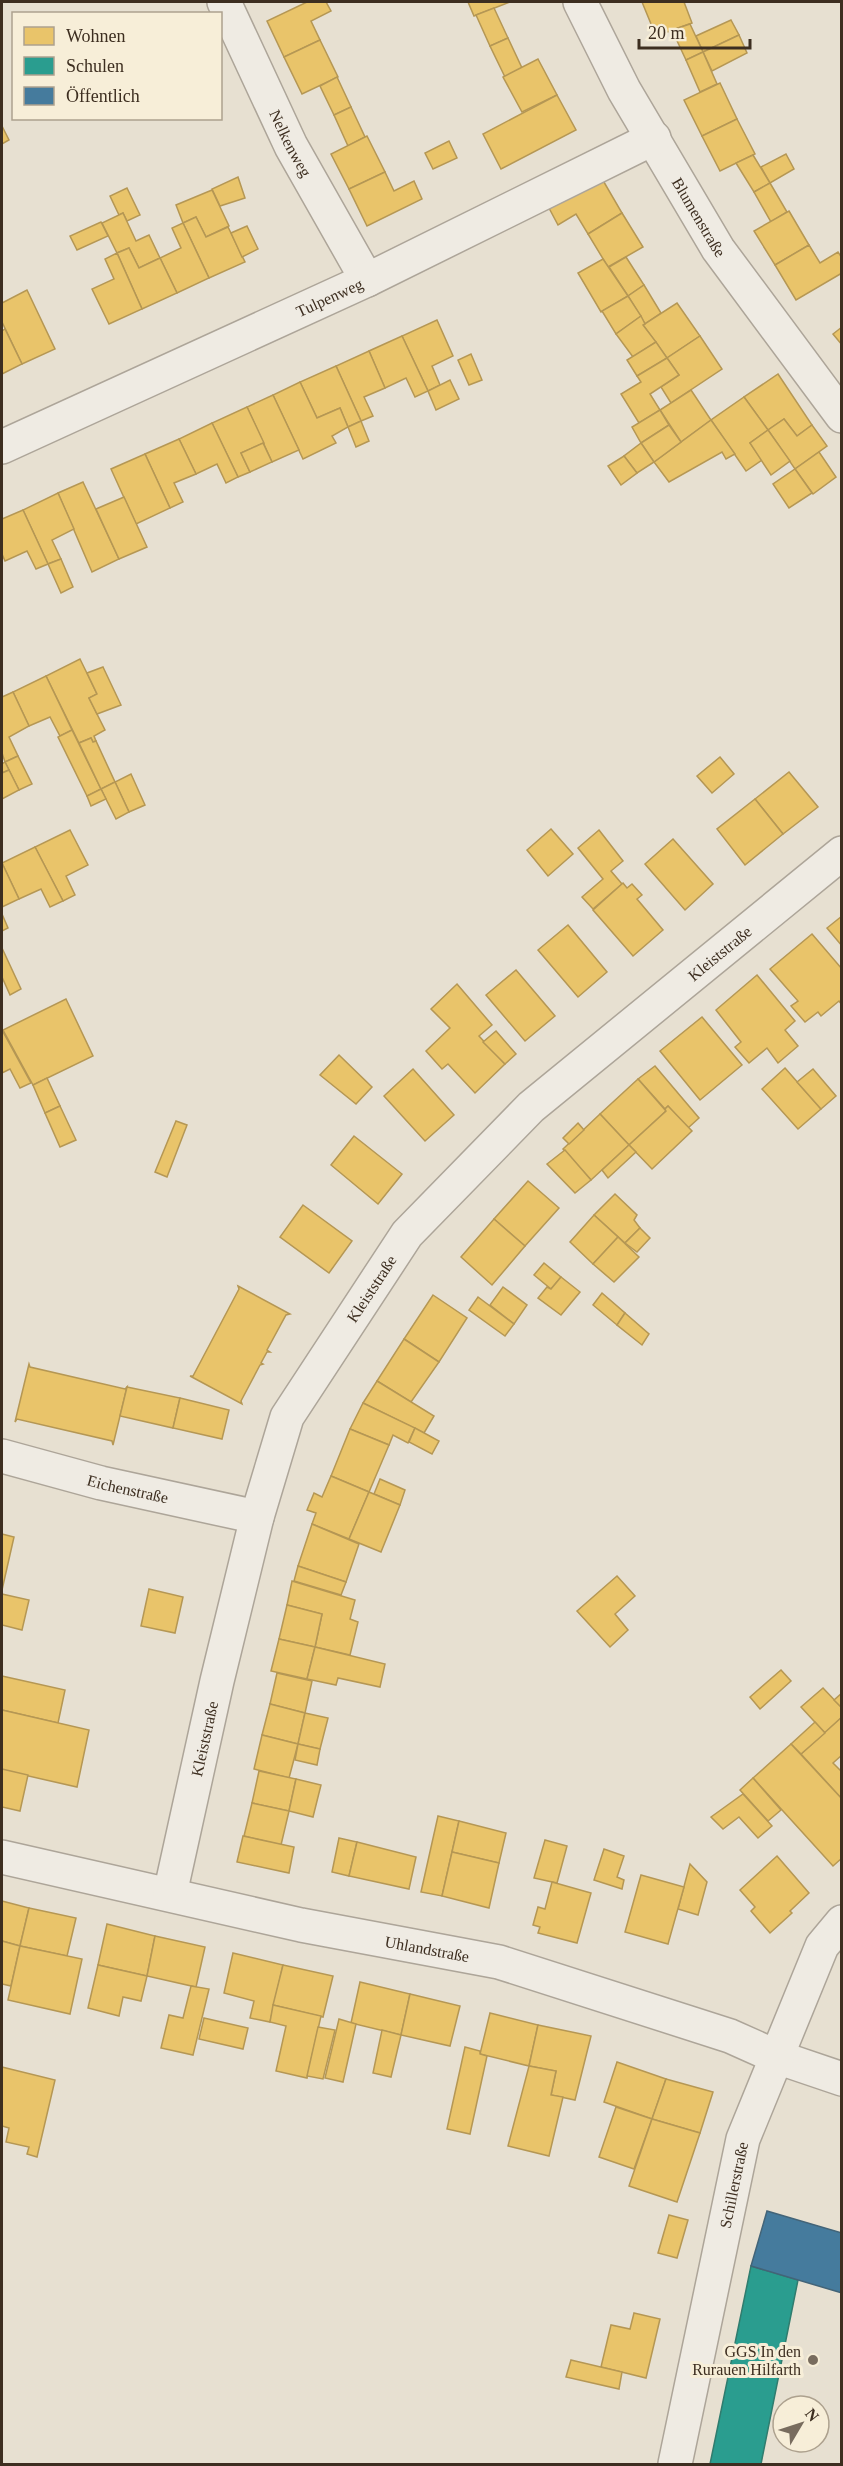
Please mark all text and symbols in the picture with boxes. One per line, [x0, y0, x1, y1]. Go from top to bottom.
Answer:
legend [12, 12, 222, 120]
scale bar [639, 12, 750, 50]
text: 20 m [648, 23, 685, 43]
text: Wohnen [66, 26, 126, 46]
text: Schulen [66, 56, 124, 76]
text: Öffentlich [66, 86, 140, 106]
street label: Nelkenweg [266, 107, 315, 180]
street label: Blumenstraße [669, 175, 729, 260]
street label: Tulpenweg [294, 275, 366, 320]
street label: Kleiststraße [685, 923, 755, 984]
street label: Kleiststraße [344, 1252, 400, 1325]
street label: Eichenstraße [85, 1472, 170, 1506]
street label: Kleiststraße [188, 1700, 221, 1778]
street label: Uhlandstraße [384, 1933, 471, 1965]
street label: Schillerstraße [717, 2140, 751, 2230]
place label: GGS In den Rurauen Hilfarth [692, 2343, 801, 2378]
marker: GGS In den Rurauen Hilfarth [806, 2353, 820, 2367]
north arrow [771, 2394, 831, 2454]
text: N [802, 2405, 823, 2425]

